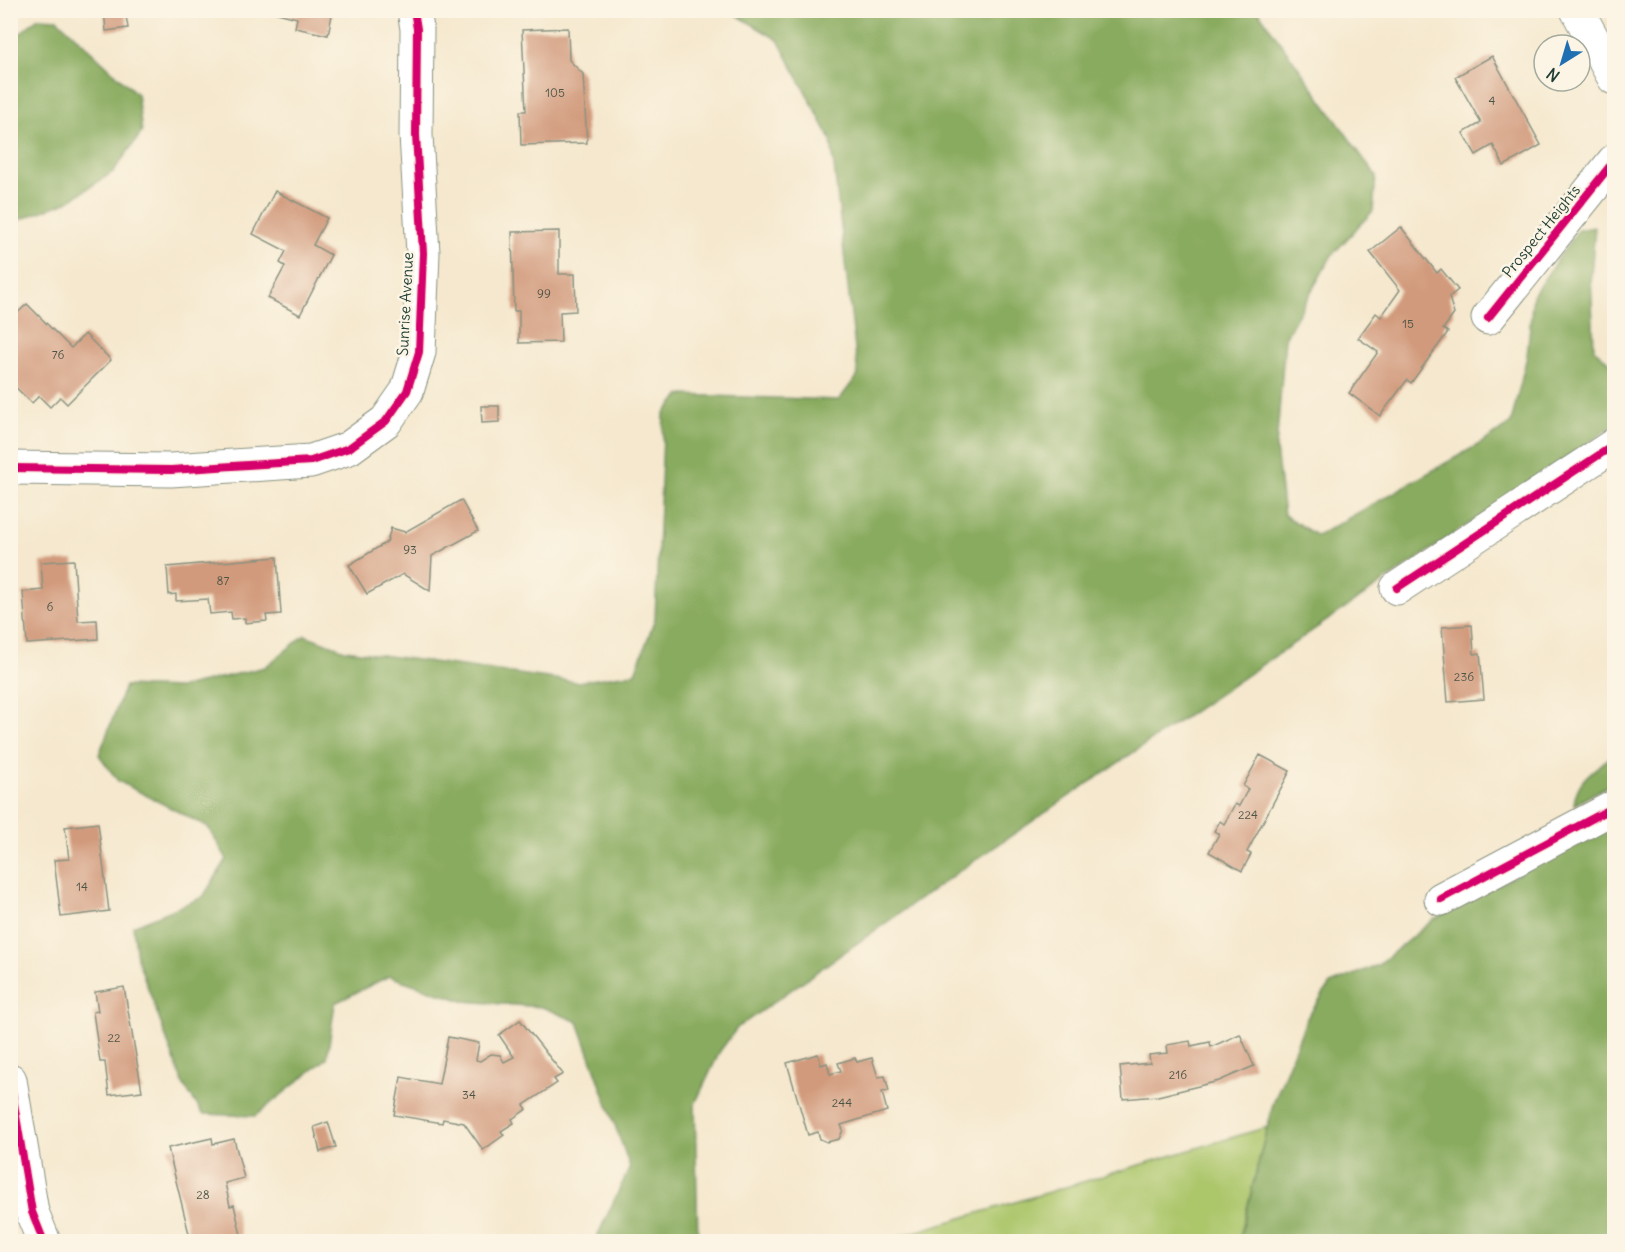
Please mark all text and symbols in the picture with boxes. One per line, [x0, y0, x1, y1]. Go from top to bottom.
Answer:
north arrow [1532, 33, 1592, 93]
text: N [1543, 64, 1563, 86]
house number: 105 [545, 85, 565, 100]
house number: 4 [1489, 93, 1496, 108]
street label: Prospect Heights [1498, 181, 1584, 281]
street label: Sunrise Avenue [393, 252, 417, 356]
house number: 99 [537, 286, 551, 301]
house number: 15 [1402, 316, 1414, 331]
house number: 76 [52, 347, 64, 362]
house number: 93 [403, 542, 417, 557]
house number: 87 [217, 573, 230, 588]
house number: 6 [47, 599, 54, 614]
house number: 236 [1454, 669, 1474, 684]
house number: 224 [1238, 807, 1258, 822]
house number: 14 [76, 879, 88, 894]
house number: 22 [107, 1030, 121, 1045]
house number: 216 [1169, 1067, 1187, 1082]
house number: 34 [462, 1087, 476, 1102]
house number: 244 [832, 1095, 852, 1110]
house number: 28 [196, 1187, 210, 1202]

